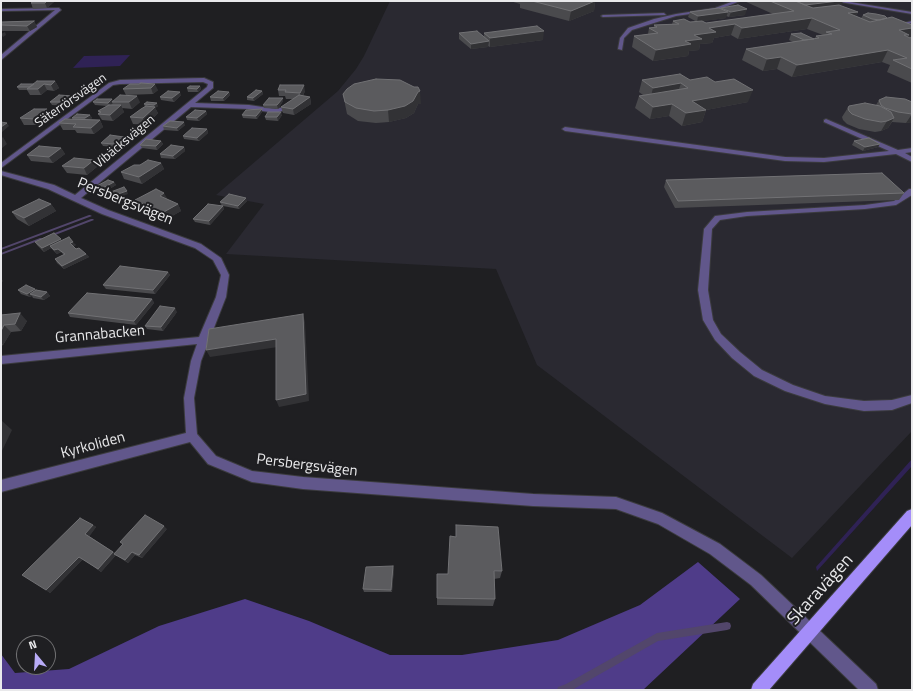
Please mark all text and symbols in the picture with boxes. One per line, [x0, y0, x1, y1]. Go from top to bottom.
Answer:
street label: Säterrörsvägen [32, 71, 110, 131]
street label: Vibäcksvägen [91, 112, 159, 172]
street label: Persbergsvägen [75, 175, 175, 229]
street label: Grannabacken [54, 322, 146, 348]
street label: Kyrkoliden [59, 429, 127, 463]
street label: Persbergsvägen [255, 451, 359, 481]
street label: Skaravägen [784, 550, 858, 630]
north arrow [16, 635, 56, 675]
text: N [27, 636, 39, 653]

